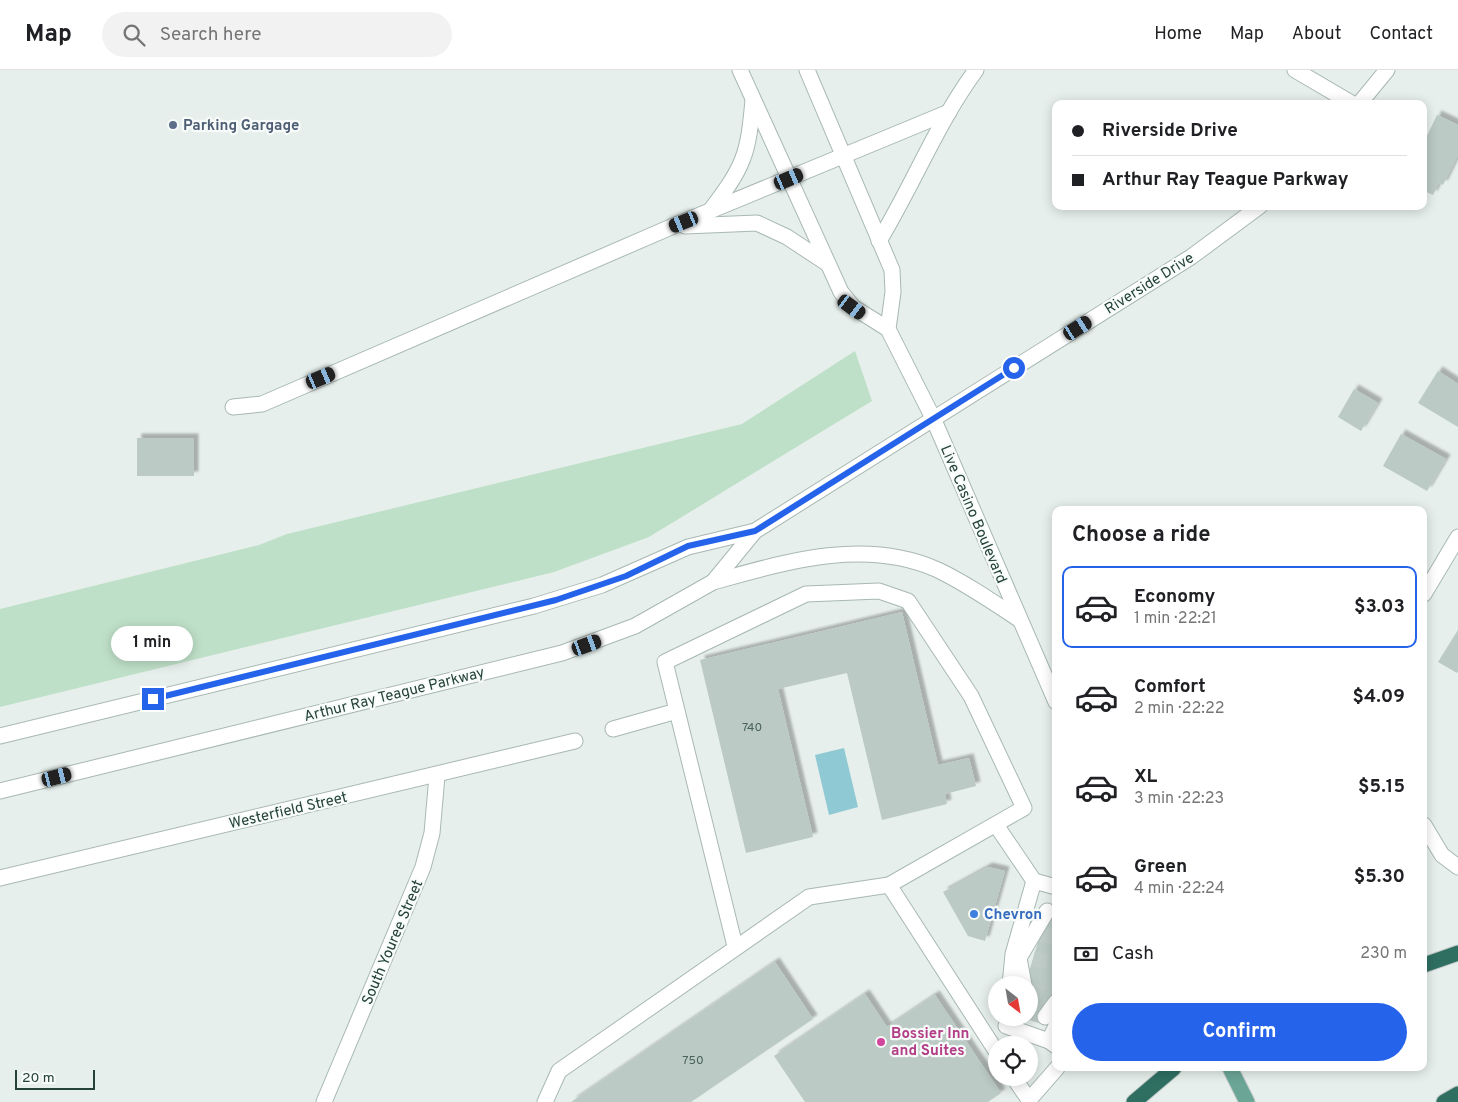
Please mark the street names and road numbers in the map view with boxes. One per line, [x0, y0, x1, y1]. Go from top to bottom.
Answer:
street label: Riverside Drive [1102, 249, 1198, 319]
street label: Live Casino Boulevard [935, 443, 1010, 587]
street label: Arthur Ray Teague Parkway [302, 664, 487, 727]
street label: Westerfield Street [227, 789, 349, 834]
street label: South Youree Street [358, 877, 428, 1008]

